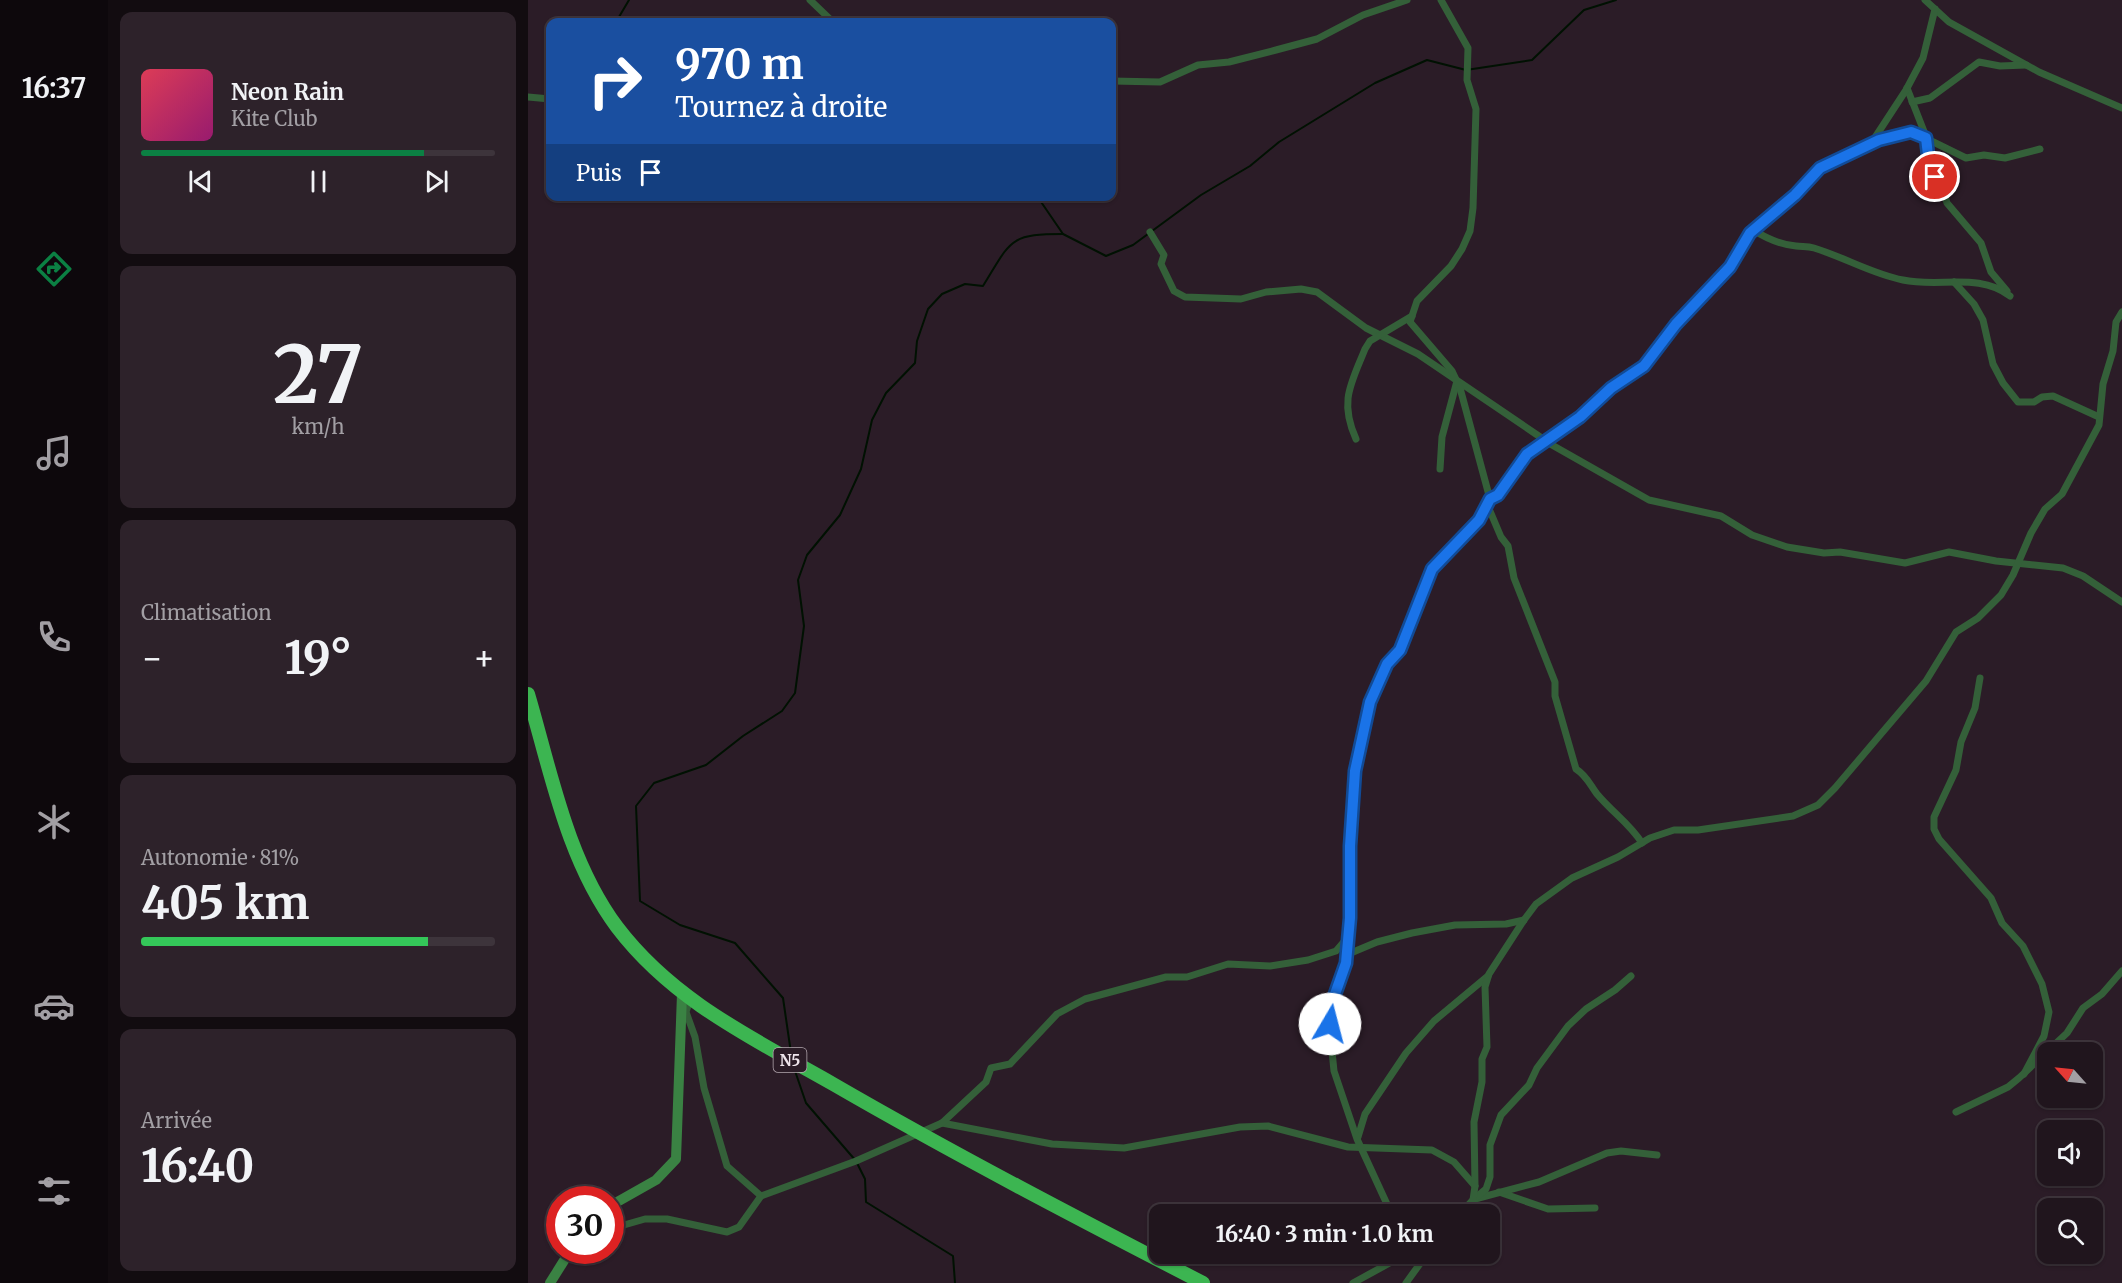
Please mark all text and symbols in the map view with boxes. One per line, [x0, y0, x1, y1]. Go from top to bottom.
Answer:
text: 970 m [675, 38, 804, 90]
icon: right [576, 42, 654, 120]
text: 16:37 [22, 71, 86, 105]
text: Neon Rain [231, 78, 344, 106]
text: Tournez à droite [675, 90, 887, 124]
text: Kite Club [231, 106, 317, 131]
pin [1909, 151, 1960, 202]
icon: arrive [634, 156, 667, 189]
text: Puis [576, 159, 622, 187]
icon: arrive [1918, 160, 1951, 193]
icon: previous [184, 165, 217, 198]
icon: pause [302, 165, 335, 198]
icon: next [420, 165, 453, 198]
icon: directions [33, 248, 75, 290]
text: 27 [273, 326, 363, 424]
text: km/h [292, 414, 344, 439]
icon: music [33, 432, 75, 474]
text: Climatisation [141, 600, 272, 625]
icon: phone [33, 616, 75, 658]
text: 19° [284, 630, 352, 686]
text: − [141, 638, 163, 679]
text: + [473, 638, 495, 679]
icon: climate [33, 801, 75, 843]
text: Autonomie · 81% [141, 845, 299, 870]
text: 405 km [141, 875, 310, 931]
icon: car [33, 985, 75, 1027]
position arrow [1298, 992, 1362, 1056]
north arrow [2037, 1042, 2103, 1108]
map controls [2037, 1042, 2103, 1264]
road number: N5 [774, 1048, 806, 1072]
text: Arrivée [141, 1108, 212, 1133]
button: sound [2037, 1120, 2103, 1186]
text: 16:40 [141, 1138, 254, 1194]
icon: filters [33, 1170, 75, 1212]
speed limit sign: 30 [546, 1186, 624, 1264]
button: search [2037, 1198, 2103, 1264]
text: 16:40 · 3 min · 1.0 km [1215, 1220, 1434, 1248]

